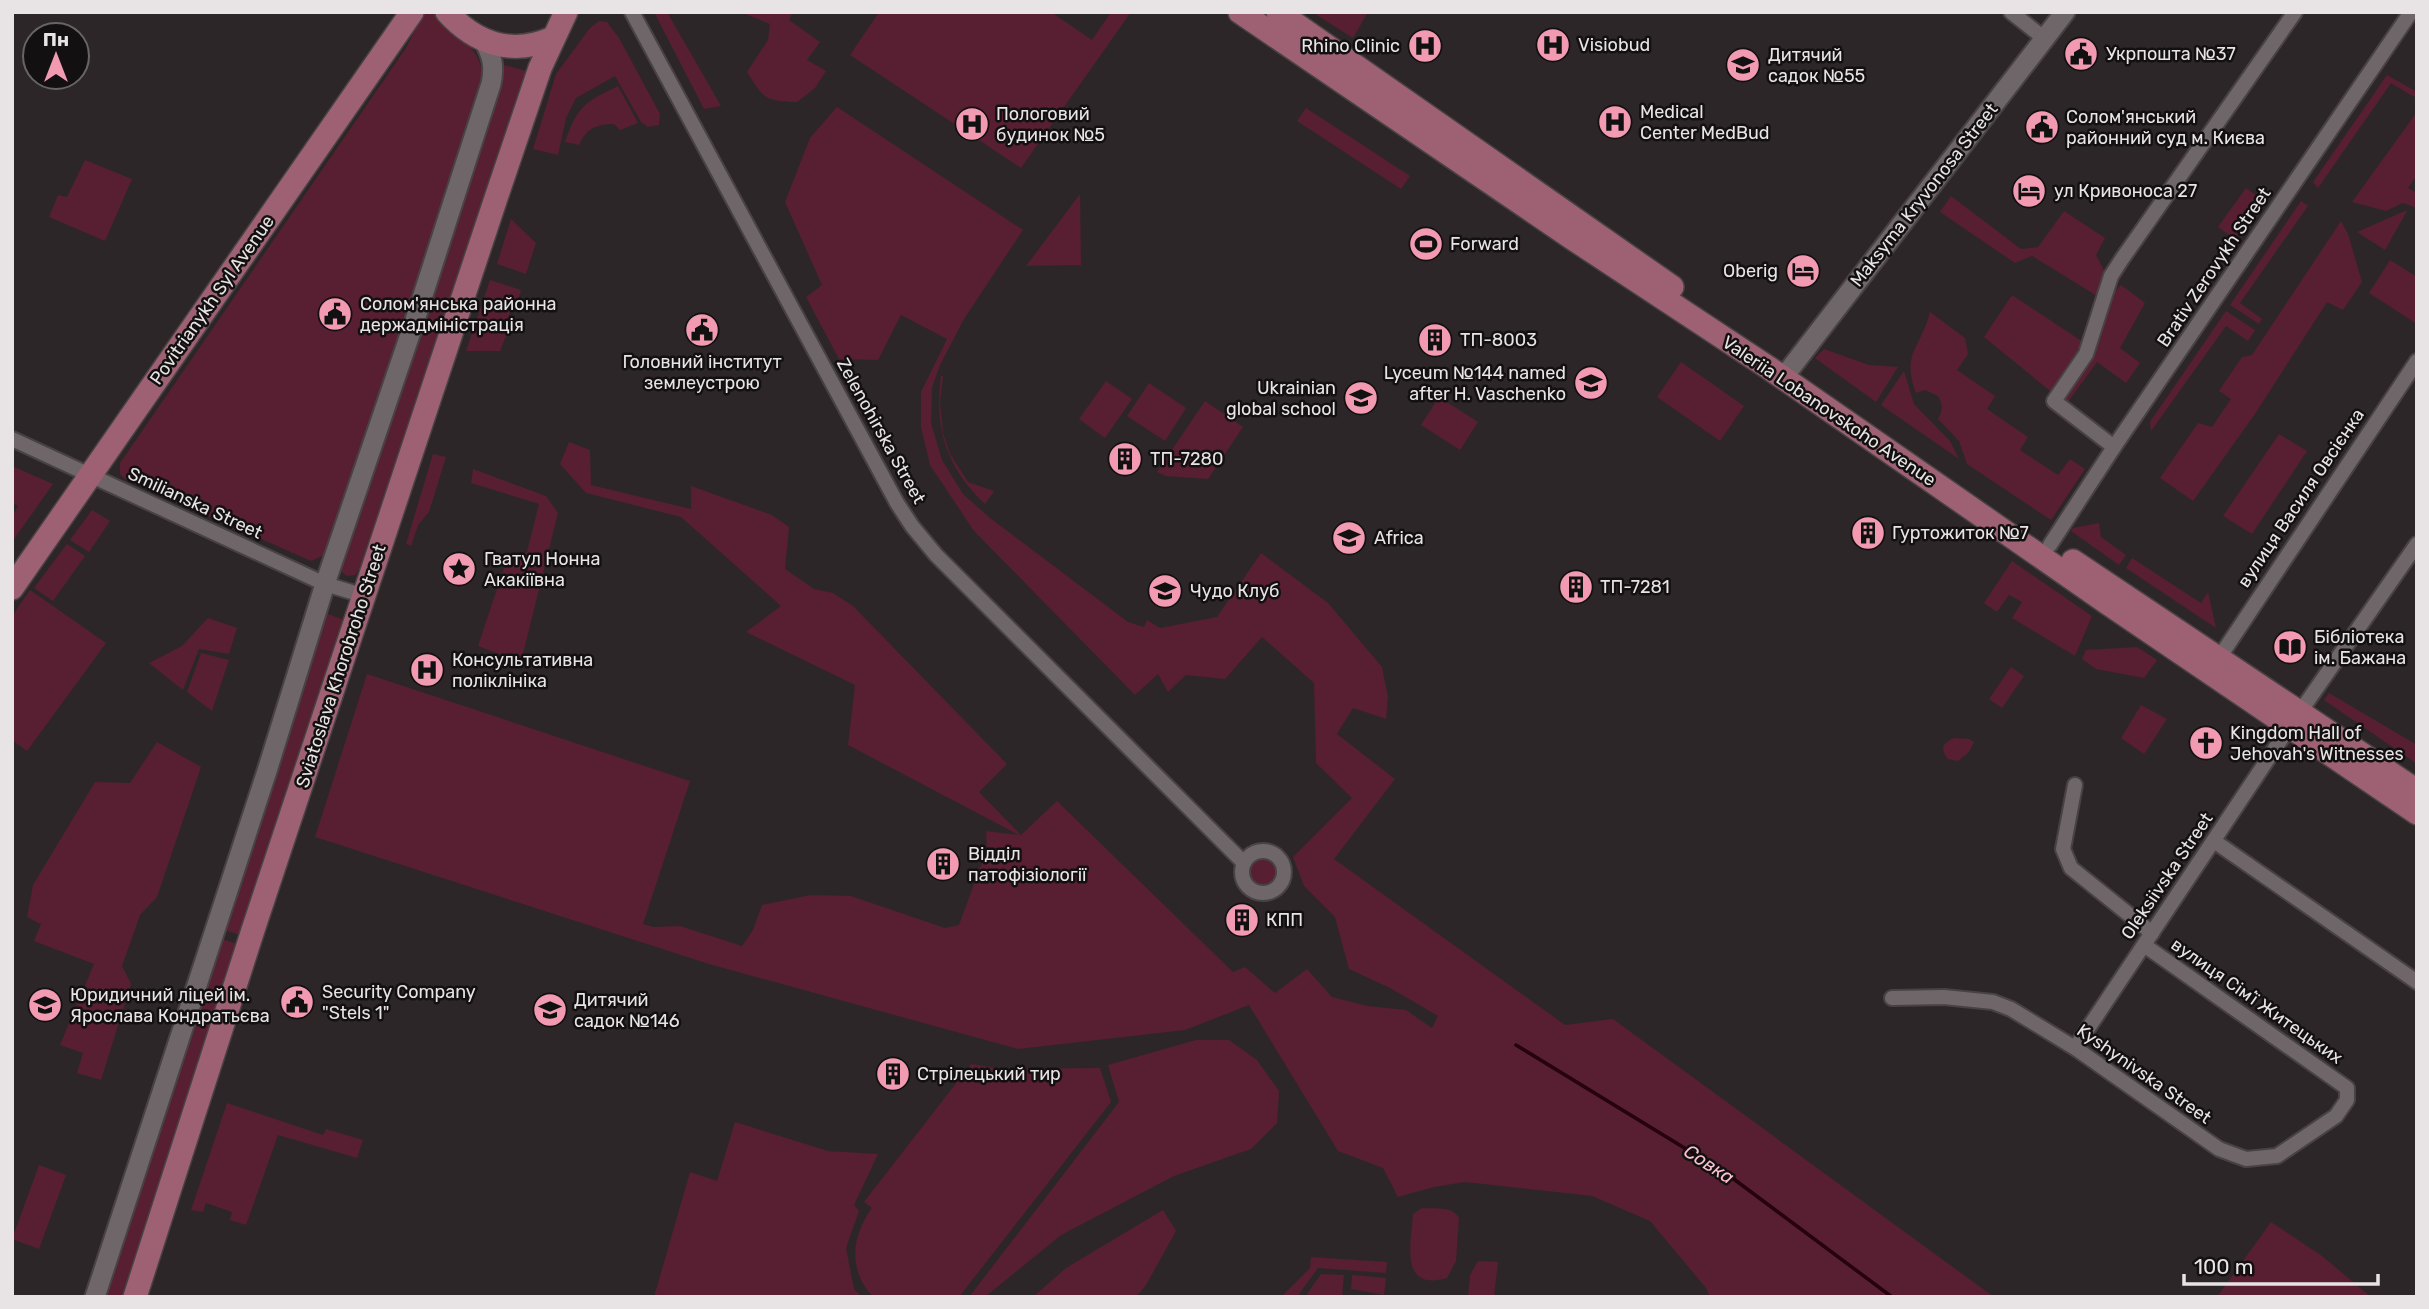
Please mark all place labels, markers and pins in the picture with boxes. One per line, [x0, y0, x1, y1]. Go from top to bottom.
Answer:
hospital icon: Visiobud [1534, 26, 1572, 64]
hospital icon: Rhino Clinic [1406, 27, 1444, 65]
place label: Visiobud [1578, 34, 1650, 56]
place label: Rhino Clinic [1301, 35, 1400, 57]
public building icon: Укрпошта №37 [2062, 35, 2100, 73]
place label: Укрпошта №37 [2106, 43, 2236, 65]
place label: Дитячий садок №55 [1768, 44, 1865, 87]
school or university icon: Дитячий садок №55 [1724, 46, 1762, 84]
place label: Medical Center MedBud [1640, 101, 1769, 144]
place label: Пологовий будинок №5 [996, 103, 1105, 146]
hospital icon: Medical Center MedBud [1596, 103, 1634, 141]
hospital icon: Пологовий будинок №5 [953, 105, 991, 143]
place label: Солом'янський районний суд м. Києва [2066, 106, 2265, 149]
public building icon: Солом'янський районний суд м. Києва [2023, 108, 2061, 146]
hotel icon: ул Кривоноса 27 [2010, 172, 2048, 210]
place label: ул Кривоноса 27 [2054, 180, 2197, 202]
sports icon: Forward [1407, 225, 1445, 263]
place label: Forward [1450, 233, 1519, 255]
hotel icon: Oberig [1784, 252, 1822, 290]
place label: Oberig [1723, 260, 1778, 282]
place label: Солом'янська районна держадміністрація [360, 293, 557, 336]
public building icon: Солом'янська районна держадміністрація [316, 295, 354, 333]
public building icon: Головний інститут землеустрою [683, 311, 721, 349]
building icon: ТП-8003 [1416, 321, 1454, 359]
place label: ТП-8003 [1460, 329, 1537, 351]
place label: Головний інститут землеустрою [622, 351, 782, 394]
place label: Lyceum №144 named after H. Vaschenko [1384, 362, 1566, 405]
school or university icon: Lyceum №144 named after H. Vaschenko [1572, 364, 1610, 402]
place label: Ukrainian global school [1226, 377, 1336, 420]
school or university icon: Ukrainian global school [1342, 379, 1380, 417]
building icon: ТП-7280 [1106, 440, 1144, 478]
place label: ТП-7280 [1150, 448, 1224, 470]
building icon: Гуртожиток №7 [1849, 514, 1887, 552]
school or university icon: Africa [1330, 519, 1368, 557]
place label: Гуртожиток №7 [1892, 522, 2029, 544]
place label: Africa [1374, 527, 1424, 549]
place label: Гватул Нонна Акакіївна [484, 548, 600, 591]
place icon: Гватул Нонна Акакіївна [440, 550, 478, 588]
building icon: ТП-7281 [1557, 568, 1595, 606]
school or university icon: Чудо Клуб [1146, 572, 1184, 610]
place label: ТП-7281 [1600, 576, 1670, 598]
place label: Чудо Клуб [1190, 580, 1279, 602]
place label: Бібліотека ім. Бажана [2314, 626, 2406, 669]
library icon: Бібліотека ім. Бажана [2271, 628, 2309, 666]
place label: Консультативна поліклініка [452, 649, 593, 692]
hospital icon: Консультативна поліклініка [408, 651, 446, 689]
place label: Kingdom Hall of Jehovah's Witnesses [2230, 722, 2404, 765]
church icon: Kingdom Hall of Jehovah's Witnesses [2187, 724, 2225, 762]
place label: Відділ патофізіології [968, 843, 1087, 886]
building icon: Відділ патофізіології [924, 845, 962, 883]
building icon: КПП [1223, 901, 1261, 939]
place label: КПП [1266, 909, 1303, 931]
place label: Security Company "Stels 1" [322, 981, 476, 1024]
public building icon: Security Company "Stels 1" [278, 983, 316, 1021]
place label: Юридичний ліцей ім. Ярослава Кондратьєва [70, 984, 270, 1027]
school or university icon: Юридичний ліцей ім. Ярослава Кондратьєва [26, 986, 64, 1024]
place label: Дитячий садок №146 [574, 989, 680, 1032]
school or university icon: Дитячий садок №146 [531, 991, 569, 1029]
building icon: Стрілецький тир [874, 1055, 912, 1093]
place label: Стрілецький тир [917, 1063, 1061, 1085]

